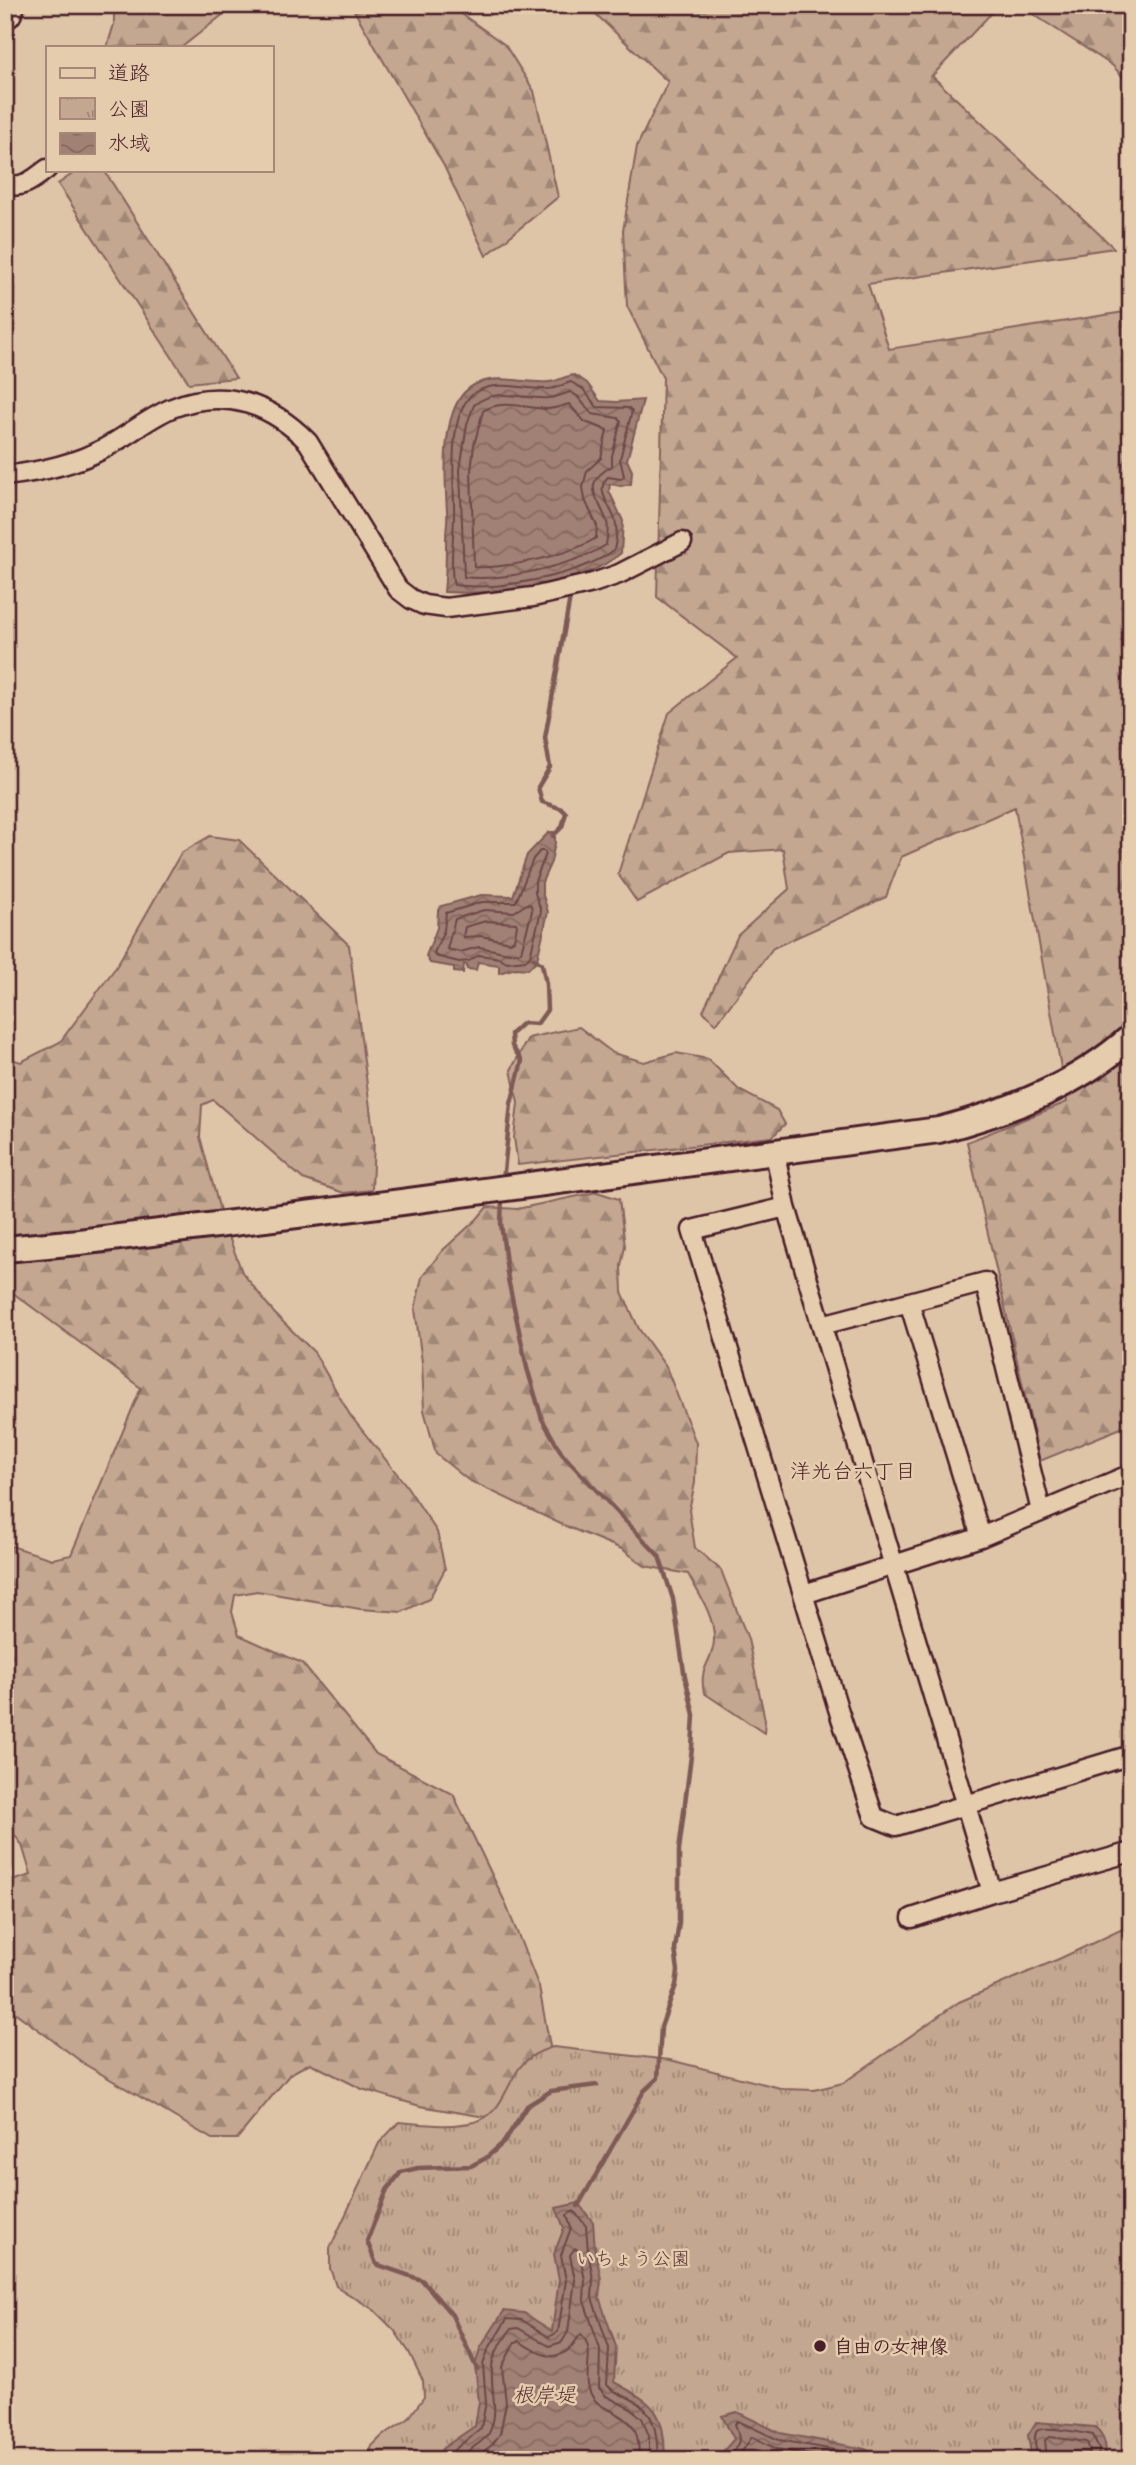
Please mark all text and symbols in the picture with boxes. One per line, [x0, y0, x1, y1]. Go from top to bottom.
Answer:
legend [46, 46, 273, 172]
text: 道路 [108, 60, 150, 87]
text: 公園 [108, 96, 150, 123]
text: 水域 [108, 130, 150, 157]
district label: 洋光台六丁目 [790, 1458, 916, 1485]
park label: いちょう公園 [576, 2247, 690, 2271]
place label: 自由の女神像 [834, 2335, 948, 2359]
marker: 自由の女神像 [812, 2338, 828, 2354]
water label: 根岸堤 [513, 2382, 576, 2409]

